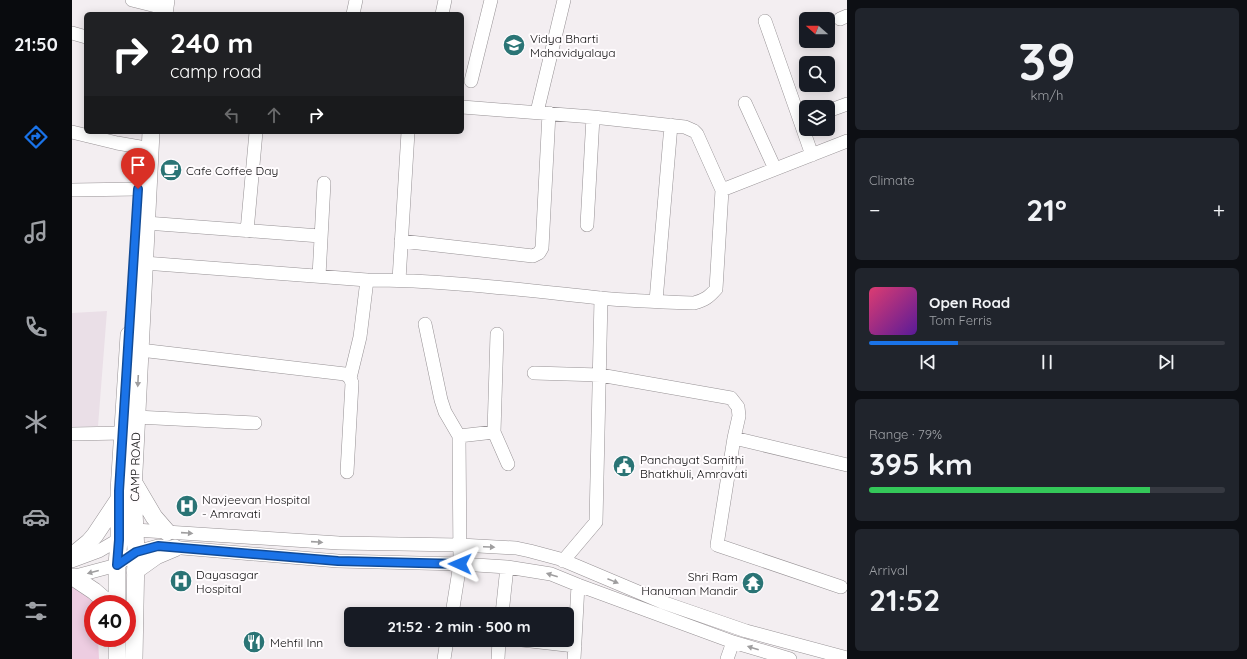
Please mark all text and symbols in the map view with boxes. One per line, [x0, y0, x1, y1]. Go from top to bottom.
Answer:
north arrow [799, 12, 835, 48]
map controls [799, 12, 835, 136]
text: 240 m [170, 25, 253, 60]
icon: right [104, 28, 156, 80]
text: 39 [1018, 28, 1076, 93]
place label: Vidya Bharti Mahavidyalaya [530, 31, 616, 60]
school or university icon: Vidya Bharti Mahavidyalaya [501, 32, 527, 58]
text: 21:50 [14, 33, 58, 56]
button: search [799, 56, 835, 92]
text: camp road [170, 60, 262, 83]
text: km/h [1031, 87, 1063, 103]
button: layers [799, 100, 835, 136]
icon: left [221, 104, 243, 126]
icon: ahead [263, 104, 285, 126]
icon: right [305, 104, 327, 126]
icon: directions [22, 123, 50, 151]
pin [121, 148, 155, 189]
icon: arrive [127, 154, 149, 176]
cafe icon: Cafe Coffee Day [158, 157, 184, 183]
place label: Cafe Coffee Day [186, 163, 278, 178]
text: Climate [869, 172, 915, 188]
text: 21° [1026, 191, 1067, 229]
text: − [869, 196, 880, 224]
text: + [1213, 196, 1225, 224]
icon: music [22, 218, 50, 246]
text: Open Road [929, 293, 1010, 312]
text: Tom Ferris [929, 312, 992, 328]
icon: phone [22, 313, 50, 341]
icon: previous [917, 351, 939, 373]
icon: pause [1036, 351, 1058, 373]
icon: next [1155, 351, 1177, 373]
one-way arrow [135, 375, 142, 387]
icon: climate [22, 408, 50, 436]
text: Range · 79% [869, 426, 942, 442]
street label: CAMP ROAD [127, 432, 143, 502]
text: 395 km [869, 445, 973, 483]
place label: Panchayat Samithi Bhatkhuli, Amravati [640, 452, 747, 481]
public building icon: Panchayat Samithi Bhatkhuli, Amravati [611, 453, 637, 479]
place label: Navjeevan Hospital - Amravati [202, 492, 310, 521]
hospital icon: Navjeevan Hospital - Amravati [174, 493, 200, 519]
icon: car [22, 503, 50, 531]
one-way arrow [181, 530, 193, 537]
one-way arrow [311, 538, 323, 545]
position arrow [439, 543, 481, 585]
one-way arrow [483, 543, 495, 550]
text: Arrival [869, 562, 908, 578]
place label: Dayasagar Hospital [196, 567, 259, 596]
hospital icon: Dayasagar Hospital [168, 568, 194, 594]
one-way arrow [87, 569, 99, 575]
place label: Shri Ram Hanuman Mandir [641, 569, 738, 598]
temple icon: Shri Ram Hanuman Mandir [740, 570, 766, 596]
one-way arrow [546, 572, 558, 578]
one-way arrow [608, 579, 620, 585]
text: 21:52 [869, 581, 940, 619]
speed limit sign: 40 [84, 595, 136, 647]
icon: filters [22, 597, 50, 625]
text: 21:52 · 2 min · 500 m [387, 617, 531, 636]
restaurant icon: Mehfil Inn [241, 629, 267, 655]
place label: Mehfil Inn [270, 635, 323, 650]
one-way arrow [747, 645, 759, 651]

